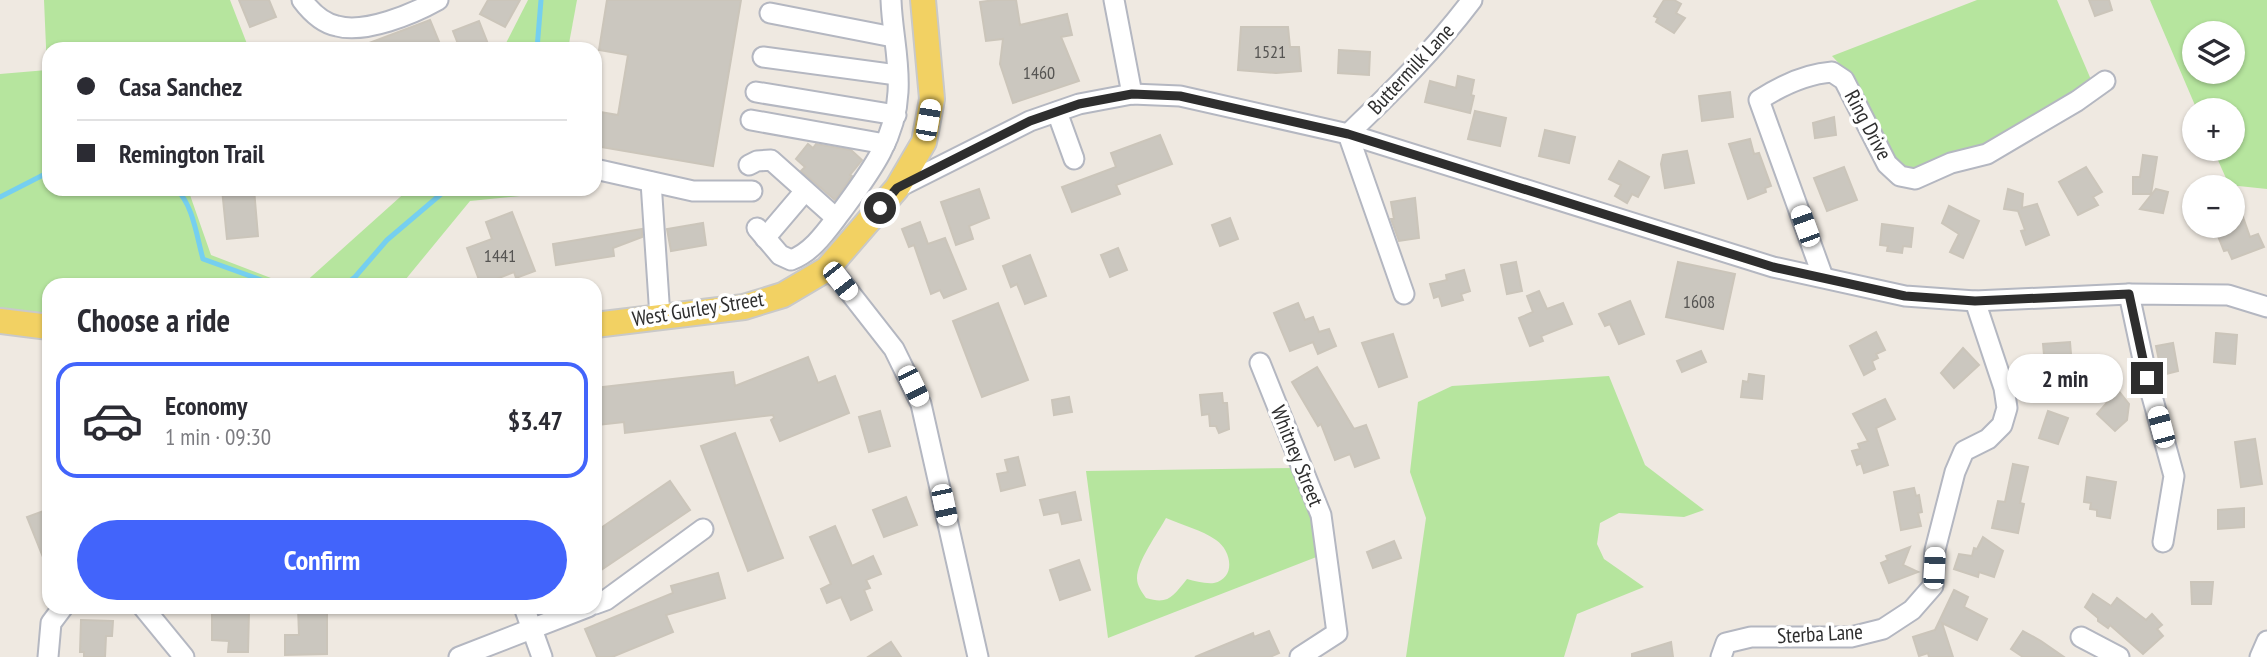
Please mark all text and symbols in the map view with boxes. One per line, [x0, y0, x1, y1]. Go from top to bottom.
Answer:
street label: Buttermilk Lane [1362, 17, 1460, 120]
map controls [2182, 21, 2245, 238]
button: layers [2182, 21, 2245, 84]
house number: 1521 [1254, 40, 1286, 63]
house number: 1460 [1023, 61, 1055, 84]
text: Casa Sanchez [119, 70, 242, 103]
street label: Ring Drive [1839, 85, 1898, 164]
car [915, 97, 942, 143]
button: + [2182, 98, 2245, 161]
text: Remington Trail [119, 137, 264, 170]
button: − [2182, 175, 2245, 238]
route start [864, 192, 896, 224]
car [1788, 203, 1823, 249]
house number: 1441 [484, 244, 516, 267]
car [819, 258, 862, 304]
street label: West Gurley Street [630, 285, 766, 332]
house number: 1608 [1683, 290, 1715, 313]
text: Choose a ride [77, 299, 230, 341]
callout: 2 min [2007, 354, 2122, 402]
route end [2131, 362, 2163, 394]
car [895, 363, 932, 409]
text: 2 min [2042, 364, 2088, 393]
icon: car [81, 389, 144, 452]
text: Economy [165, 389, 247, 422]
street label: Whitney Street [1265, 401, 1330, 510]
text: $3.47 [508, 404, 563, 437]
car [2146, 404, 2177, 450]
text: 1 min · 09:30 [165, 422, 271, 451]
car [930, 482, 959, 528]
button: Confirm [77, 520, 567, 600]
car [1923, 546, 1946, 590]
street label: Sterba Lane [1776, 618, 1863, 649]

